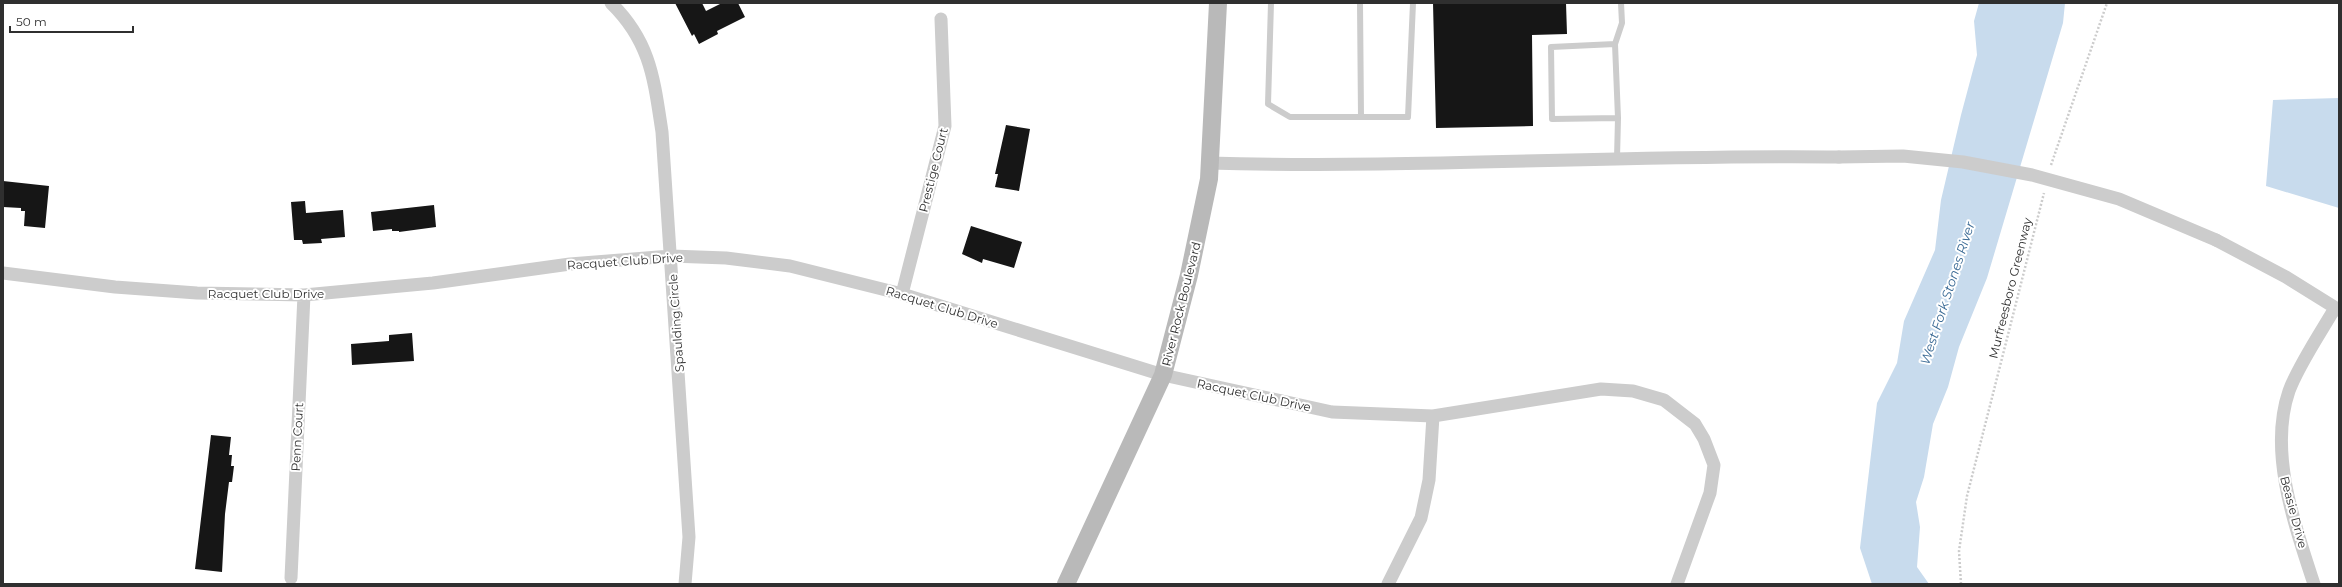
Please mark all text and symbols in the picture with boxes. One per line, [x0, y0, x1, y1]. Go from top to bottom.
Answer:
scale bar [10, 8, 133, 34]
text: 50 m [16, 14, 47, 29]
street label: Prestige Court [915, 126, 951, 214]
street label: Murfreesboro Greenway [1985, 216, 2035, 360]
water label: West Fork Stones River [1916, 219, 1978, 366]
street label: River Rock Boulevard [1158, 240, 1204, 368]
street label: Racquet Club Drive [566, 249, 684, 273]
street label: Spaulding Circle [665, 273, 687, 373]
street label: Racquet Club Drive [884, 283, 1000, 331]
street label: Racquet Club Drive [208, 286, 324, 301]
street label: Racquet Club Drive [1196, 376, 1312, 414]
street label: Penn Court [288, 402, 306, 472]
street label: Beasie Drive [2277, 474, 2311, 550]

